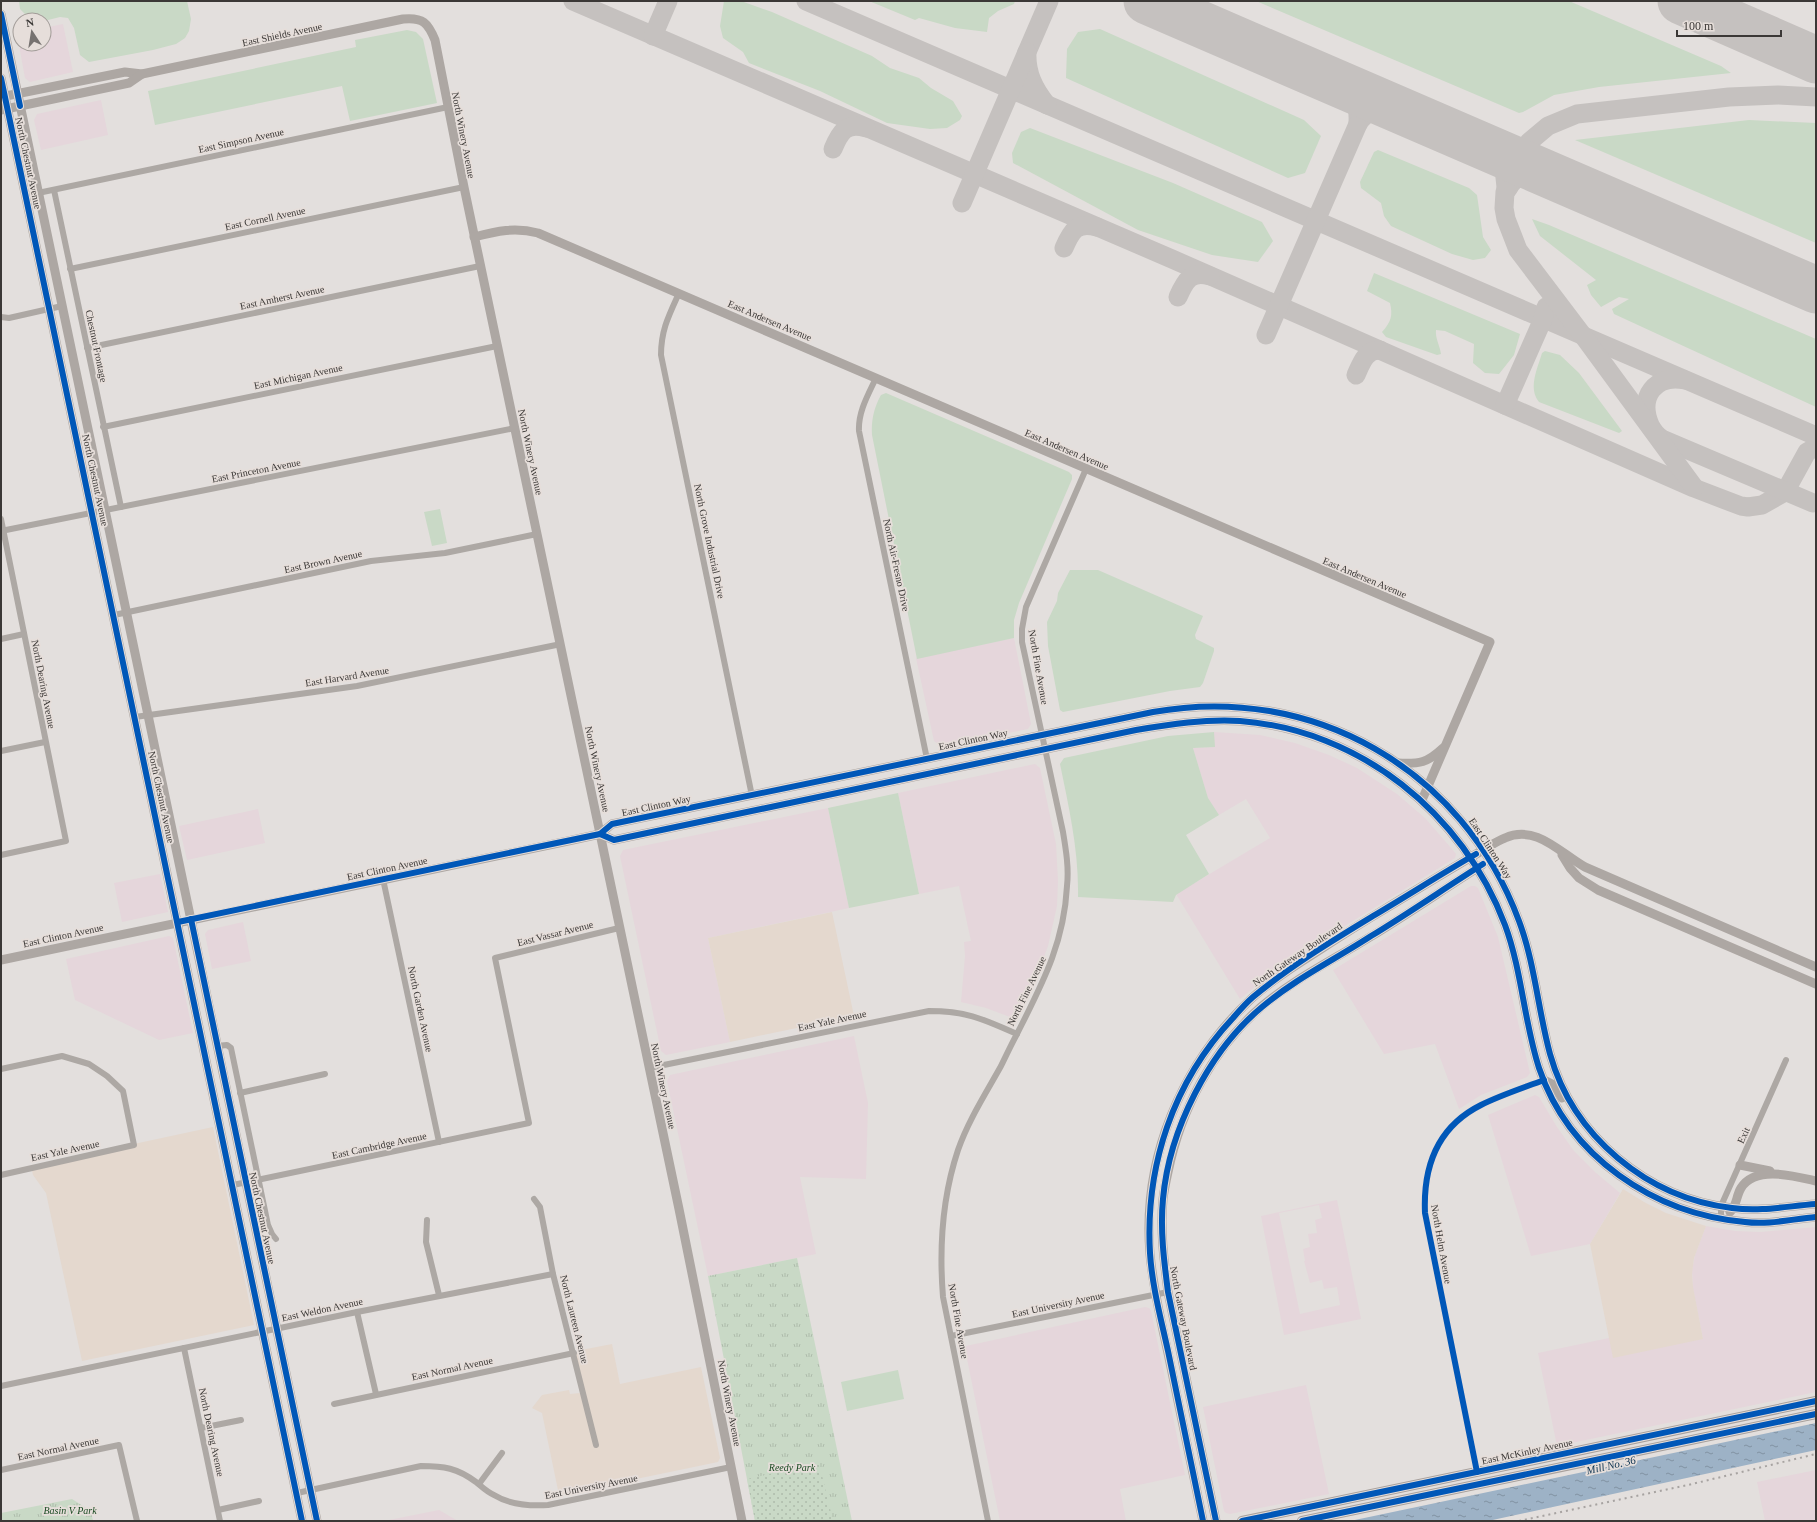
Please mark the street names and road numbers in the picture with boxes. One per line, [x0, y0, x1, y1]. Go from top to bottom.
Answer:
street label: East Shields Avenue [241, 21, 324, 48]
street label: North Winery Avenue [450, 91, 477, 180]
street label: North Chestnut Avenue [13, 116, 44, 211]
street label: East Simpson Avenue [197, 126, 285, 155]
street label: East Cornell Avenue [224, 204, 307, 232]
street label: East Amherst Avenue [239, 283, 326, 312]
street label: East Andersen Avenue [726, 298, 814, 343]
street label: Chestnut Frontage [83, 309, 110, 384]
street label: East Michigan Avenue [253, 362, 344, 391]
street label: North Winery Avenue [516, 408, 545, 497]
street label: East Andersen Avenue [1023, 427, 1111, 472]
street label: North Chestnut Avenue [80, 433, 111, 528]
street label: East Princeton Avenue [211, 456, 302, 485]
street label: North Grove Industrial Drive [692, 483, 727, 600]
street label: North Air-Fresno Drive [881, 518, 912, 613]
street label: East Brown Avenue [283, 548, 364, 575]
street label: East Andersen Avenue [1321, 555, 1409, 600]
street label: North Fine Avenue [1026, 629, 1051, 706]
street label: North Dearing Avenue [29, 639, 58, 730]
street label: East Harvard Avenue [304, 664, 390, 689]
street label: North Winery Avenue [583, 725, 612, 814]
street label: East Clinton Way [938, 727, 1009, 752]
street label: North Chestnut Avenue [146, 750, 177, 845]
street label: East Clinton Way [621, 793, 692, 818]
street label: East Clinton Way [1467, 816, 1514, 881]
street label: East Clinton Avenue [346, 854, 429, 882]
street label: East Vassar Avenue [516, 919, 595, 948]
street label: North Gateway Boulevard [1250, 920, 1344, 988]
street label: East Clinton Avenue [22, 921, 105, 949]
street label: North Fine Avenue [1005, 954, 1048, 1028]
street label: North Garden Avenue [406, 965, 435, 1054]
street label: East Yale Avenue [797, 1008, 868, 1033]
street label: North Winery Avenue [649, 1042, 678, 1131]
street label: Exit [1735, 1125, 1752, 1145]
street label: East Cambridge Avenue [331, 1130, 428, 1161]
street label: East Yale Avenue [30, 1138, 101, 1163]
street label: North Chestnut Avenue [247, 1171, 278, 1266]
street label: North Helm Avenue [1429, 1204, 1454, 1285]
street label: North Gateway Boulevard [1168, 1265, 1199, 1371]
street label: North Laureen Avenue [558, 1274, 591, 1365]
street label: North Fine Avenue [946, 1283, 971, 1360]
street label: East University Avenue [1011, 1289, 1106, 1320]
street label: East Weldon Avenue [281, 1295, 364, 1323]
street label: East Normal Avenue [411, 1354, 494, 1382]
street label: North Winery Avenue [716, 1359, 743, 1448]
street label: North Dearing Avenue [197, 1387, 226, 1478]
street label: East Normal Avenue [17, 1434, 100, 1462]
street label: East McKinley Avenue [1481, 1436, 1574, 1466]
street label: East University Avenue [544, 1472, 639, 1501]

